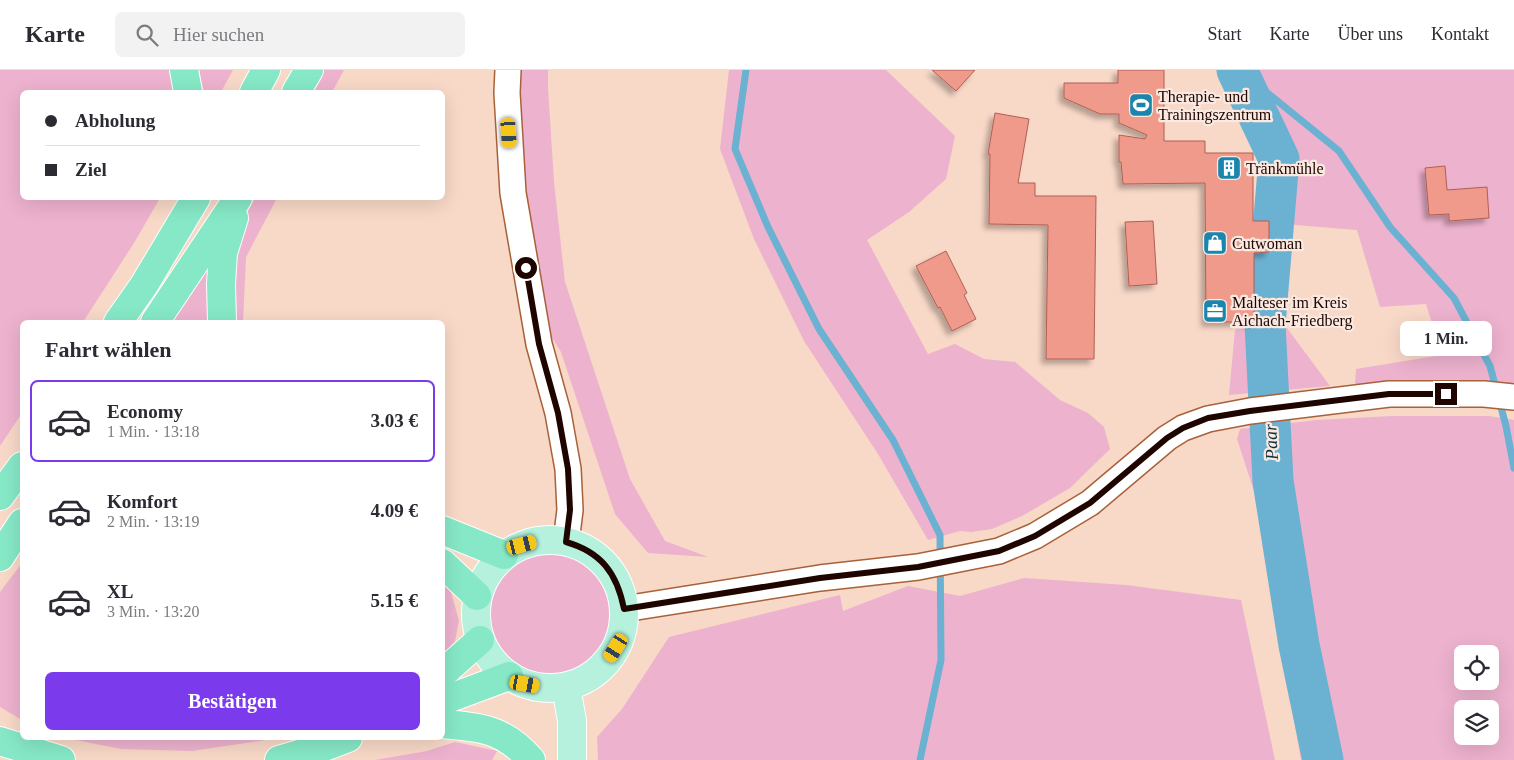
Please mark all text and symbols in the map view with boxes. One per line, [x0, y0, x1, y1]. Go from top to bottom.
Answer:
search box [115, 12, 465, 57]
text: Karte [25, 21, 85, 47]
icon: search [133, 21, 161, 49]
text: Hier suchen [173, 24, 264, 45]
text: Start [1208, 24, 1242, 44]
text: Karte [1270, 24, 1310, 44]
text: Über uns [1338, 24, 1403, 44]
text: Kontakt [1431, 24, 1489, 44]
place label: Therapie- und Trainingszentrum [1158, 88, 1272, 124]
sports icon: Therapie- und Trainingszentrum [1128, 92, 1154, 118]
text: Abholung [75, 110, 155, 131]
car [500, 118, 517, 148]
building icon: Tränkmühle [1216, 155, 1242, 181]
text: Ziel [75, 159, 107, 180]
place label: Tränkmühle [1246, 160, 1324, 177]
shop icon: Cutwoman [1202, 230, 1228, 256]
place label: Cutwoman [1232, 235, 1302, 252]
route start [515, 257, 537, 279]
place label: Malteser im Kreis Aichach-Friedberg [1232, 294, 1353, 330]
office icon: Malteser im Kreis Aichach-Friedberg [1202, 298, 1228, 324]
callout: 1 Min. [1400, 322, 1492, 356]
text: 1 Min. [1424, 330, 1468, 347]
text: Fahrt wählen [45, 337, 172, 362]
route end [1435, 383, 1457, 405]
icon: car [47, 399, 92, 444]
text: Economy [107, 401, 183, 422]
text: 3.03 € [371, 410, 418, 431]
text: 1 Min. · 13:18 [107, 423, 199, 440]
water label: Paar [1260, 423, 1282, 461]
icon: car [47, 489, 92, 534]
text: Komfort [107, 491, 178, 512]
text: 4.09 € [371, 500, 418, 521]
text: 2 Min. · 13:19 [107, 513, 199, 530]
car [505, 534, 538, 556]
icon: car [47, 579, 92, 624]
text: XL [107, 581, 133, 602]
text: 5.15 € [371, 590, 418, 611]
text: 3 Min. · 13:20 [107, 603, 199, 620]
car [601, 631, 630, 665]
map controls [1454, 645, 1499, 745]
button: locate [1454, 645, 1499, 690]
button: Bestätigen [45, 672, 420, 730]
car [508, 674, 541, 694]
button: layers [1454, 700, 1499, 745]

